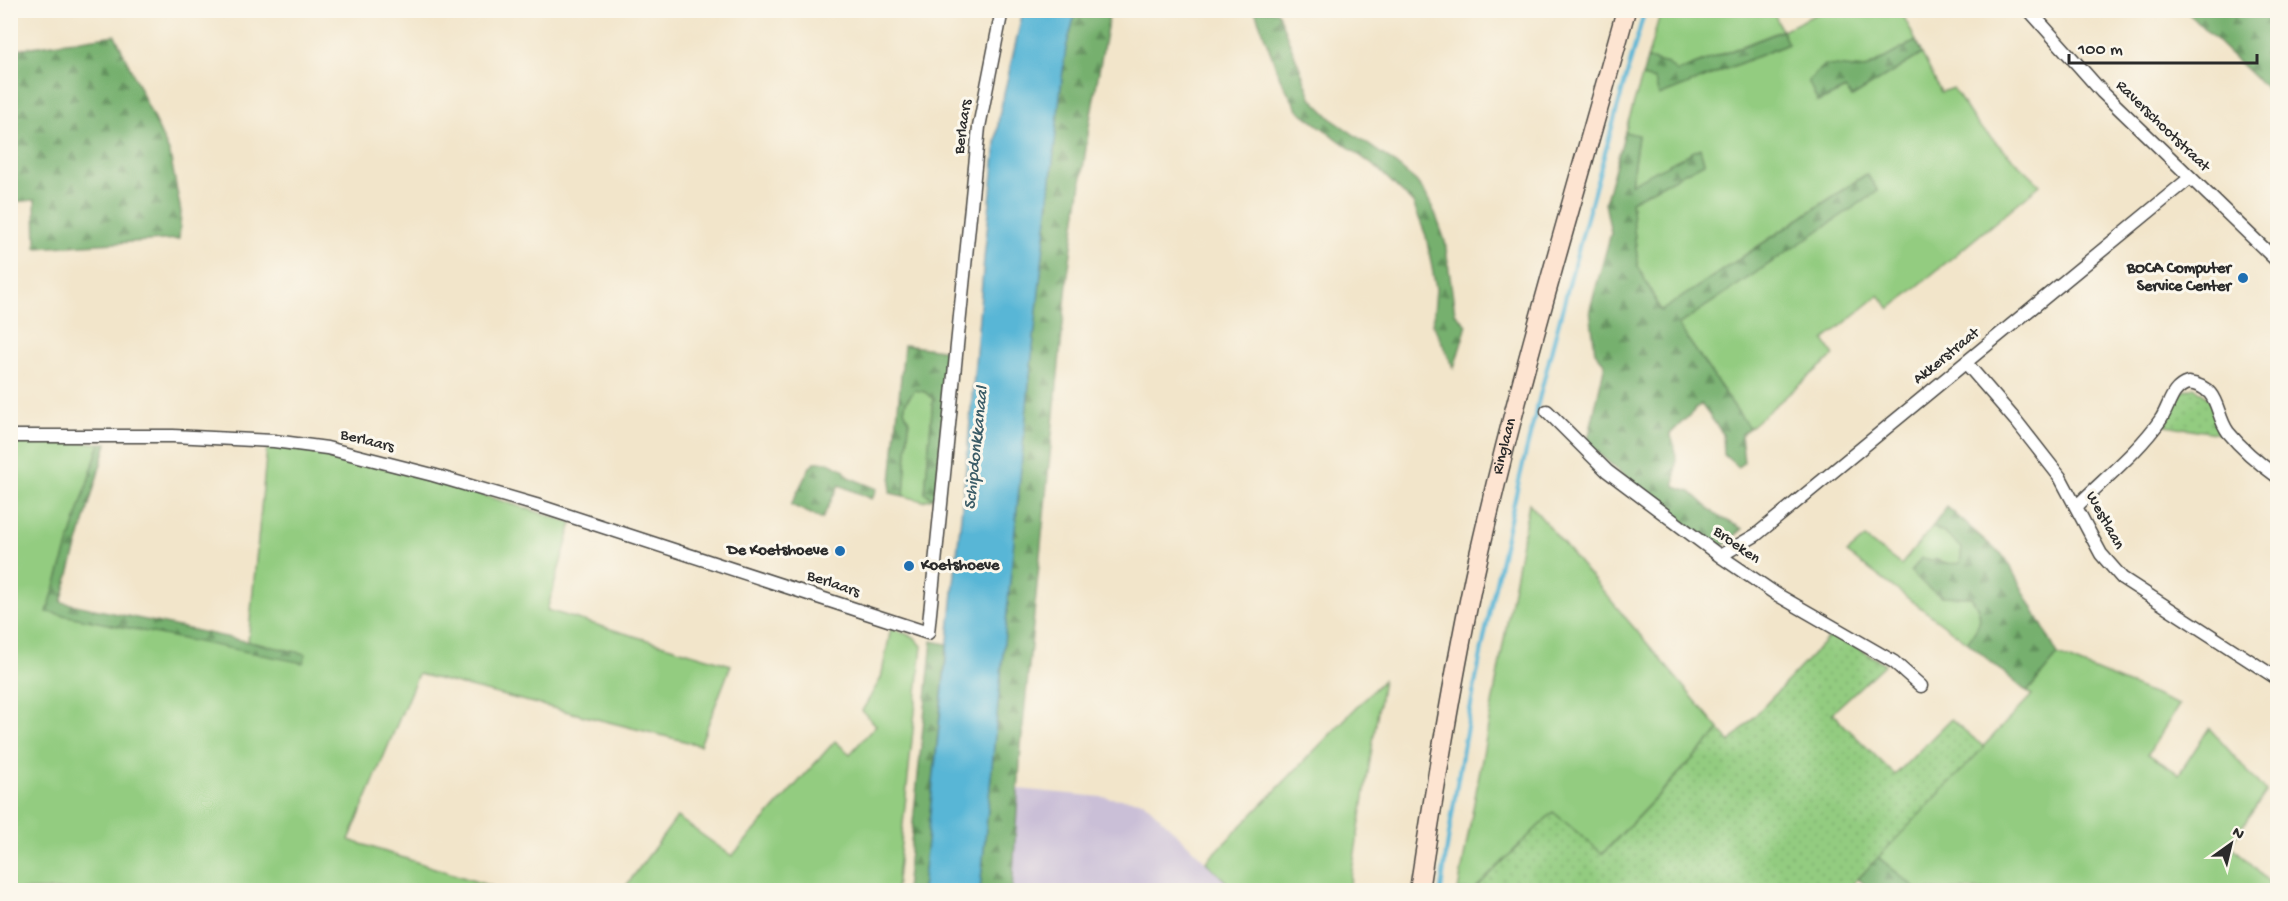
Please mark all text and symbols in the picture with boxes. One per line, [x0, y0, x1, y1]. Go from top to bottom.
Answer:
scale bar [2069, 27, 2256, 65]
text: 100 m [2077, 40, 2123, 61]
street label: Raverschootstraat [2111, 77, 2214, 178]
street label: Berlaars [951, 97, 977, 157]
place label: BOCA Computer Service Center [2126, 260, 2233, 297]
marker: BOCA Computer Service Center [2236, 271, 2250, 285]
street label: Akkerstraat [1910, 324, 1985, 390]
water label: Schipdonkkanaal [960, 384, 994, 511]
street label: Ringlaan [1489, 416, 1522, 477]
street label: Berlaars [337, 426, 397, 458]
street label: Westlaan [2080, 489, 2128, 554]
street label: Broeken [1708, 522, 1764, 569]
place label: De Koetshoeve [725, 542, 829, 561]
marker: De Koetshoeve [833, 544, 847, 558]
place label: Koetshoeve [920, 557, 1000, 576]
marker: Koetshoeve [902, 559, 916, 573]
street label: Berlaars [803, 567, 863, 603]
north arrow [2201, 814, 2261, 874]
text: N [2228, 824, 2248, 846]

